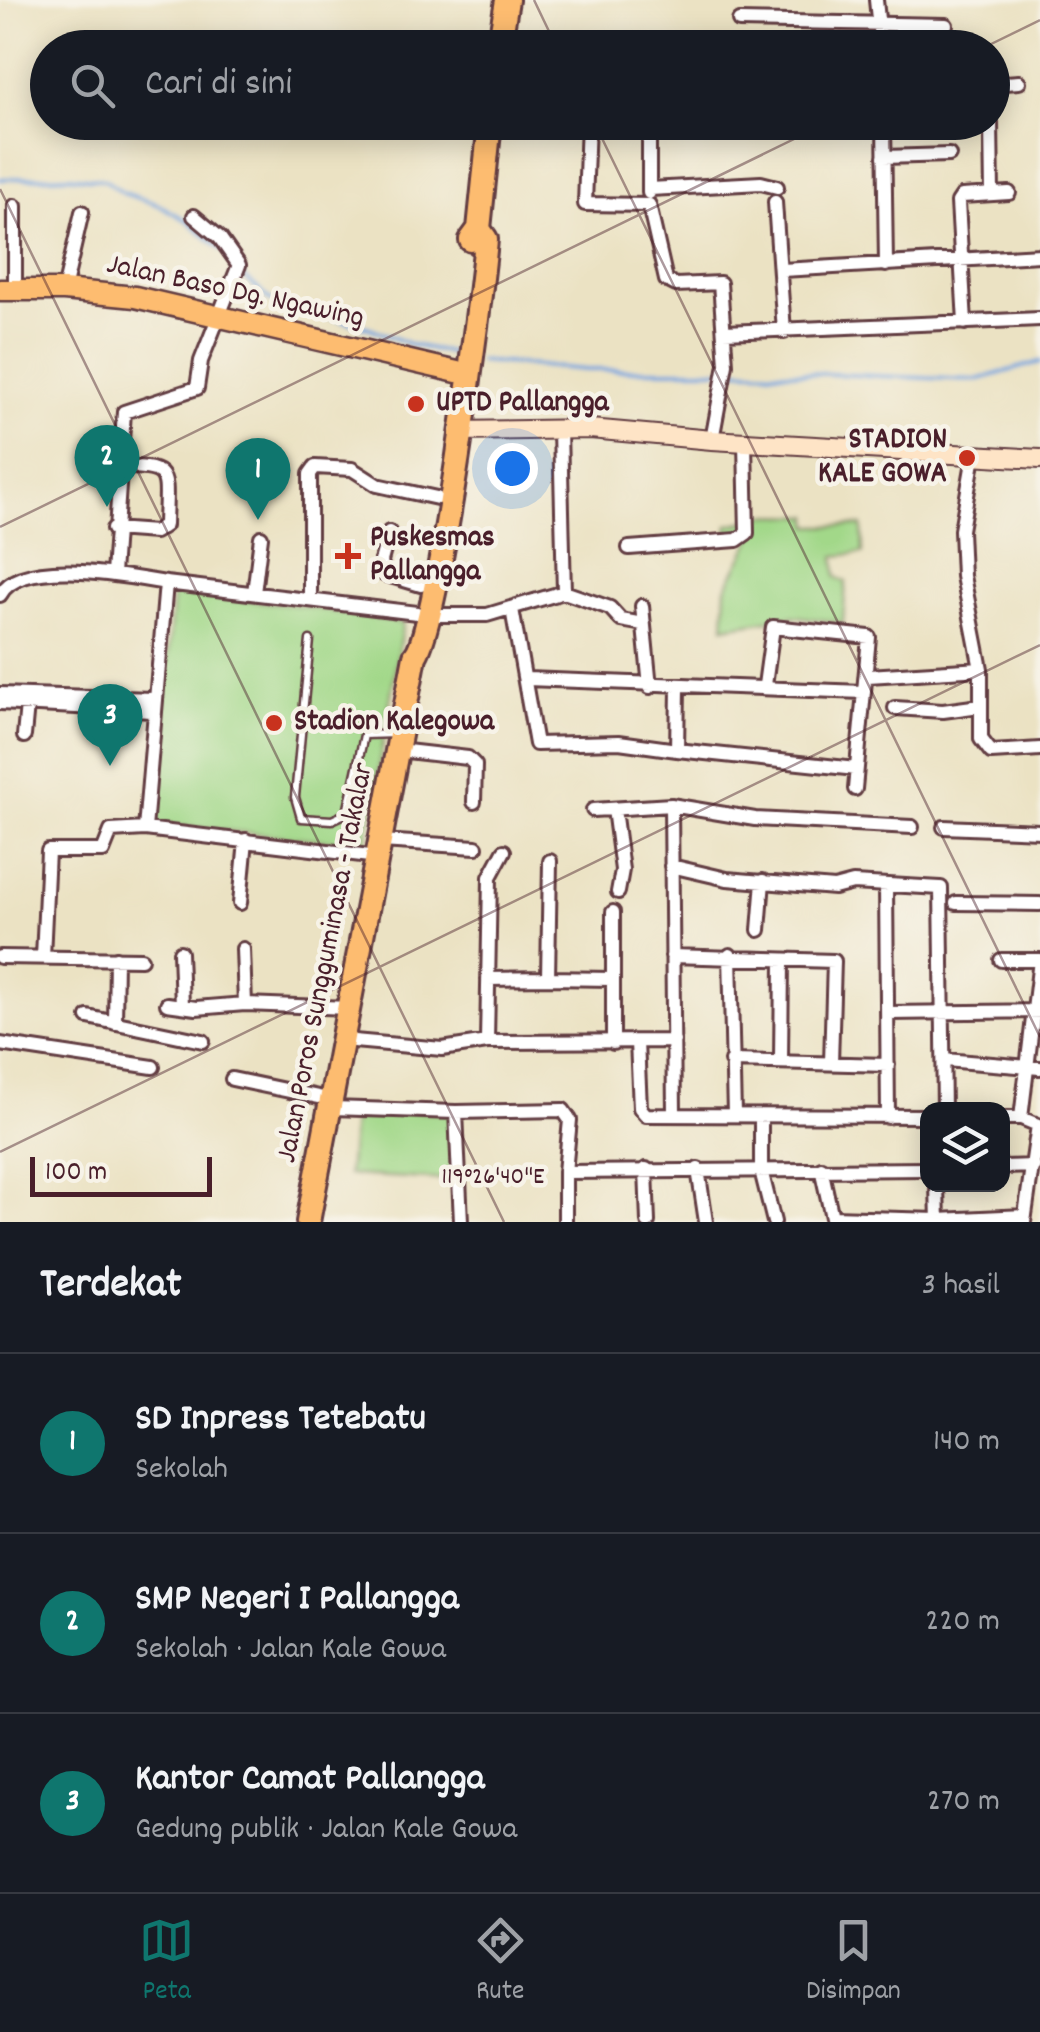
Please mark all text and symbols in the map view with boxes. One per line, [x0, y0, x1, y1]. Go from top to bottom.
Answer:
search box [30, 30, 1010, 140]
icon: search [65, 58, 120, 113]
text: Cari di sini [145, 58, 292, 113]
street label: Jalan Baso Dg. Ngawing [102, 245, 368, 341]
place label: UPTD Pallangga [436, 383, 610, 426]
marker: UPTD Pallangga [405, 393, 427, 415]
place label: STADION KALE GOWA [818, 420, 947, 497]
pin: 2 [74, 424, 140, 507]
pin: 1 [226, 438, 290, 520]
your location [487, 443, 538, 494]
marker: STADION KALE GOWA [956, 447, 978, 469]
place label: Puskesmas Pallangga [370, 518, 495, 595]
marker: Puskesmas Pallangga [335, 543, 361, 569]
pin: 3 [78, 684, 142, 766]
place label: Stadion Kalegowa [294, 702, 495, 745]
marker: Stadion Kalegowa [263, 712, 285, 734]
street label: Jalan Poros Sungguminasa - Takalar [267, 759, 387, 1167]
map controls [920, 1102, 1010, 1192]
button: layers [920, 1102, 1010, 1192]
scale bar [30, 1152, 212, 1196]
text: 100 m [45, 1154, 107, 1194]
text: 119°26'40"E [442, 1160, 545, 1196]
text: Terdekat [40, 1257, 181, 1317]
text: 3 hasil [922, 1264, 1000, 1310]
text: SD Inpress Tetebatu [135, 1393, 426, 1448]
text: 1 [69, 1420, 76, 1466]
text: 140 m [933, 1420, 1000, 1466]
text: Sekolah [135, 1448, 228, 1494]
text: SMP Negeri I Pallangga [135, 1573, 459, 1628]
text: 2 [66, 1600, 79, 1646]
text: 220 m [925, 1600, 1000, 1646]
text: Sekolah · Jalan Kale Gowa [135, 1628, 446, 1674]
text: Kantor Camat Pallangga [135, 1753, 485, 1808]
text: 3 [65, 1780, 80, 1826]
text: 270 m [927, 1780, 1000, 1826]
text: Gedung publik · Jalan Kale Gowa [135, 1808, 517, 1854]
tab: Peta [139, 1913, 194, 2013]
tab: Rute [473, 1913, 528, 2013]
tab: Disimpan [806, 1913, 901, 2013]

